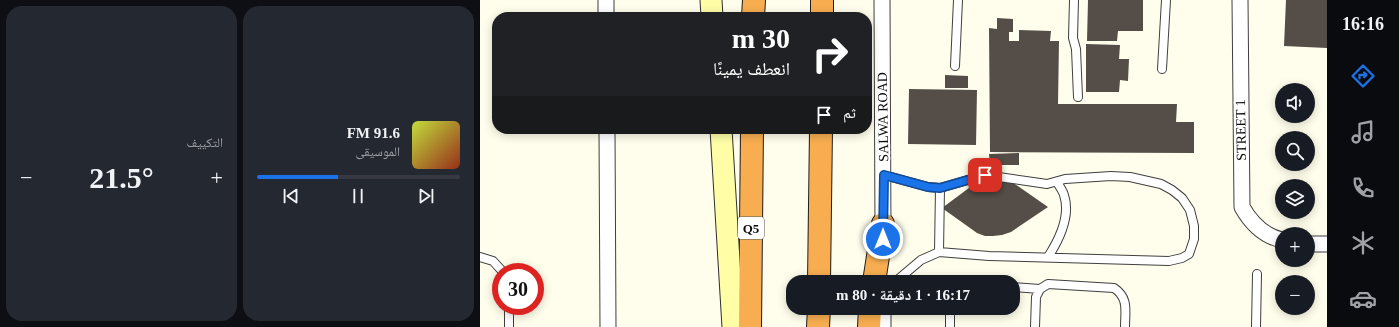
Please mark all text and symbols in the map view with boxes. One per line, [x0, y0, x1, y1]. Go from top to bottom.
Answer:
text: 16:16 [1342, 14, 1384, 34]
text: 30 m [732, 23, 790, 54]
icon: right [804, 28, 856, 80]
text: انعطف يمينًا [713, 59, 790, 79]
icon: directions [1349, 62, 1377, 90]
street label: SALWA ROAD [875, 72, 891, 162]
map controls [1275, 83, 1315, 315]
button: sound [1275, 83, 1315, 123]
street label: STREET 1 [1233, 99, 1249, 161]
icon: arrive [813, 104, 835, 126]
text: ثم [843, 105, 856, 121]
icon: music [1349, 118, 1377, 146]
text: 91.6 FM [347, 125, 400, 141]
button: search [1275, 131, 1315, 171]
text: التكييف [187, 135, 223, 150]
text: الموسيقى [356, 144, 400, 159]
pin [968, 158, 1002, 192]
text: 21.5° [89, 161, 154, 194]
icon: arrive [974, 164, 996, 186]
text: − [20, 165, 32, 190]
text: + [211, 165, 223, 190]
icon: phone [1349, 174, 1377, 202]
button: layers [1275, 179, 1315, 219]
icon: previous [280, 185, 302, 207]
icon: pause [347, 185, 369, 207]
icon: next [415, 185, 437, 207]
road number: Q5 [738, 217, 764, 239]
position arrow [862, 218, 904, 260]
button: + [1275, 227, 1315, 267]
icon: climate [1349, 229, 1377, 257]
speed limit sign: 30 [492, 263, 544, 315]
button: − [1275, 275, 1315, 315]
icon: car [1349, 285, 1377, 313]
text: 16:17 · 1 دقيقة · 80 m [836, 287, 970, 303]

